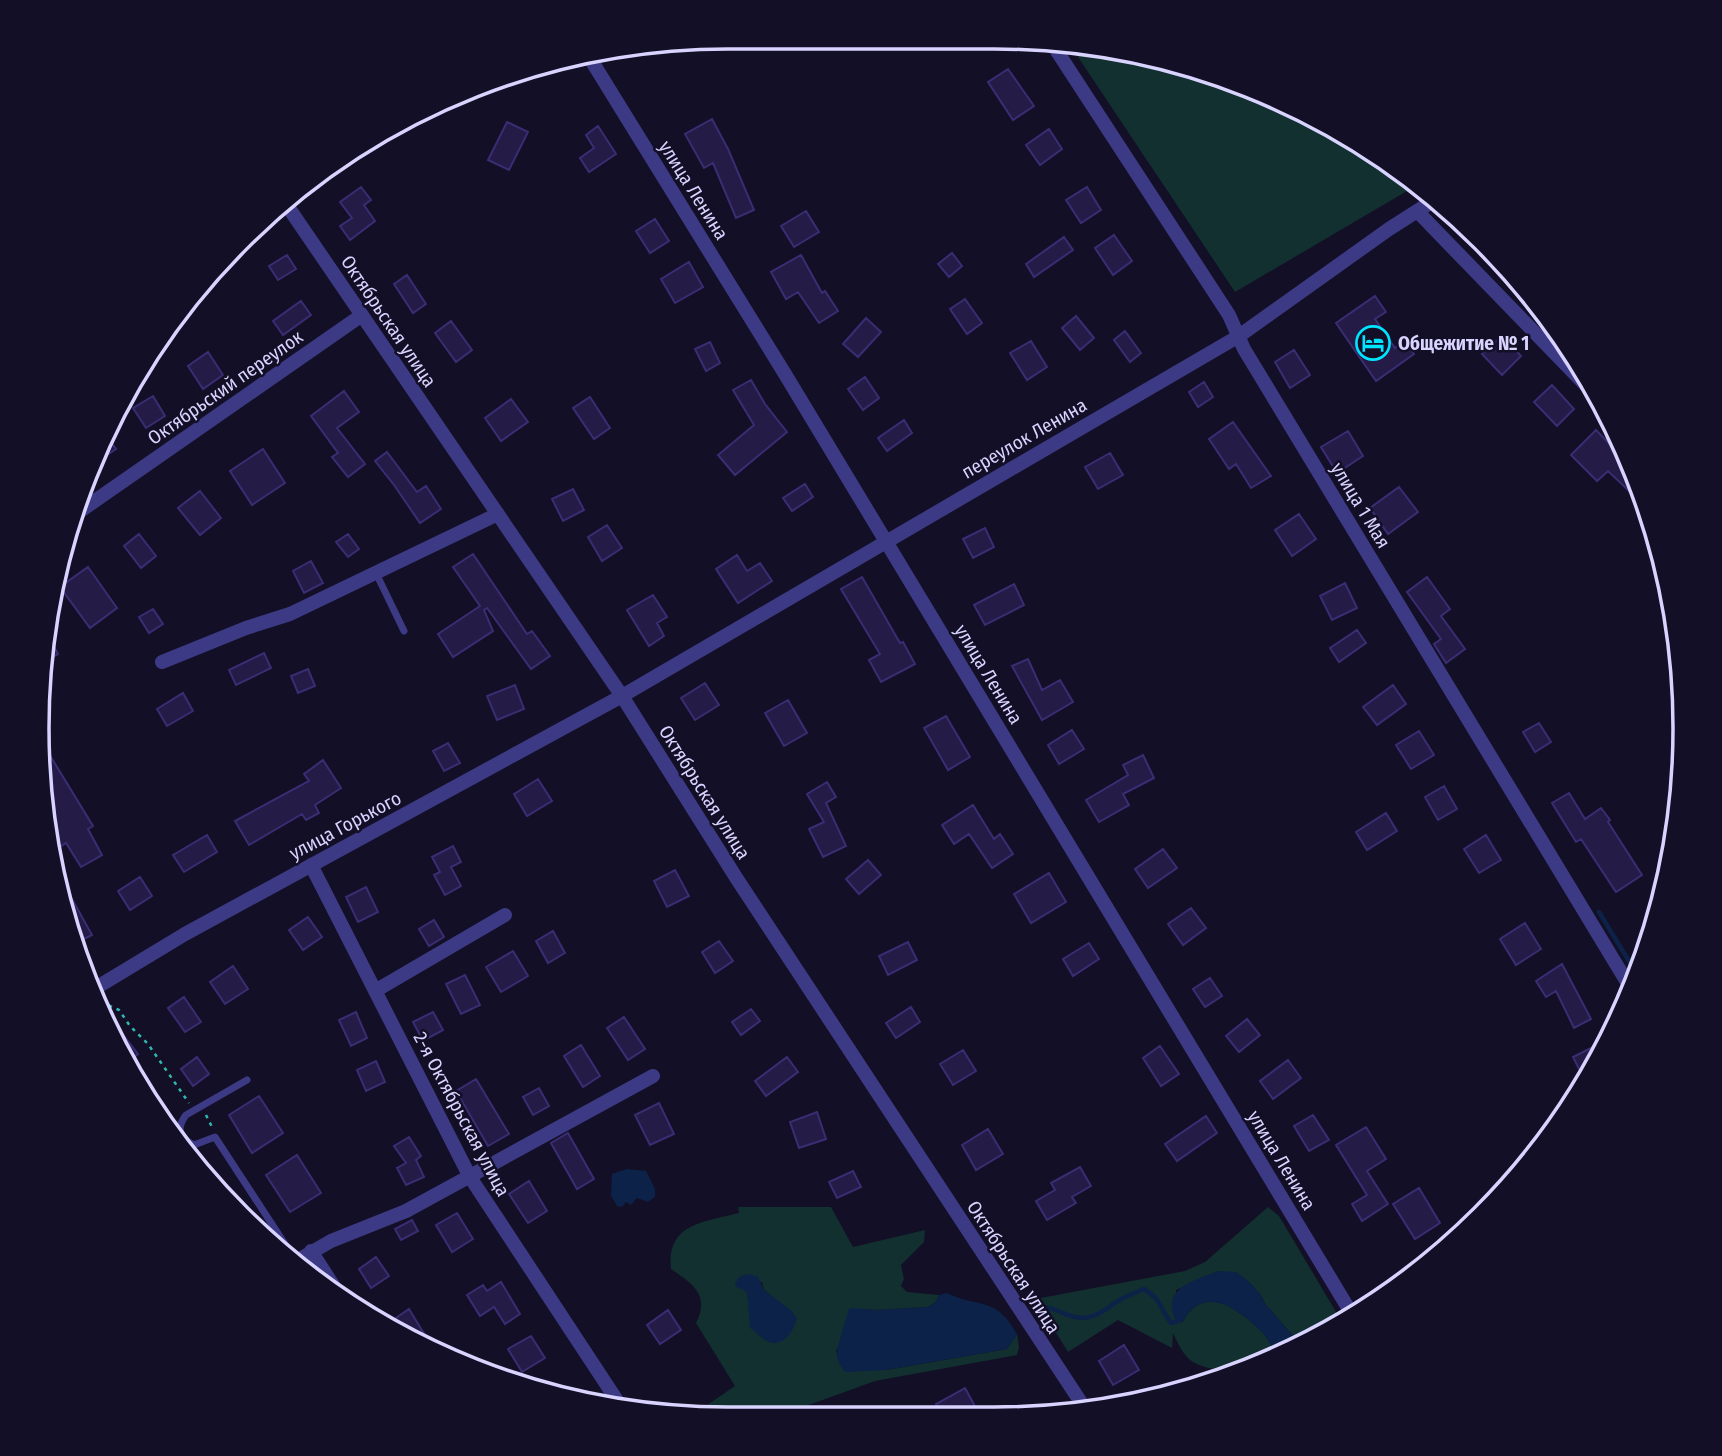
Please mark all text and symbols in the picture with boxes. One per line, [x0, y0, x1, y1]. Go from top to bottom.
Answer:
street label: улица Ленина [654, 137, 733, 244]
street label: Октябрьская улица [336, 251, 441, 392]
hotel icon: Общежитие № 1 [1354, 324, 1392, 362]
street label: Октябрьский переулок [143, 325, 307, 450]
place label: Общежитие № 1 [1398, 332, 1529, 355]
street label: переулок Ленина [958, 393, 1091, 484]
street label: улица 1 Мая [1326, 458, 1395, 552]
street label: улица Ленина [950, 620, 1027, 728]
street label: Октябрьская улица [654, 721, 755, 864]
street label: улица Горького [285, 786, 405, 865]
street label: 2-я Октябрьская улица [408, 1028, 515, 1200]
street label: улица Ленина [1243, 1106, 1320, 1214]
street label: Октябрьская улица [962, 1196, 1065, 1338]

